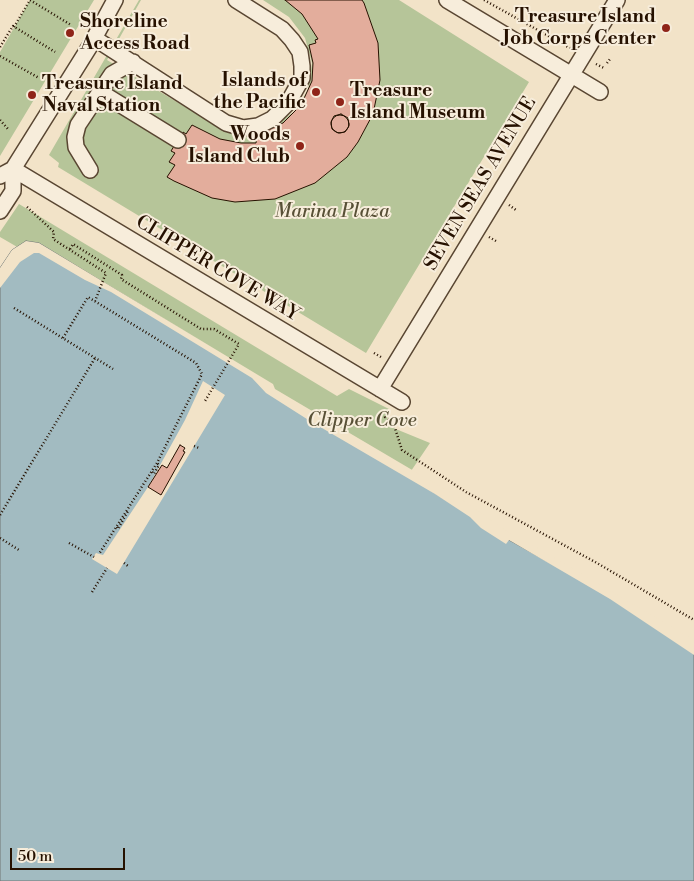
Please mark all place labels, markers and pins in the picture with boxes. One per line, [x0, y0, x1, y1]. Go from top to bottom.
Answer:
place label: Treasure Island Job Corps Center [503, 6, 656, 50]
place label: Shoreline Access Road [80, 11, 190, 55]
marker: Treasure Island Job Corps Center [660, 22, 672, 34]
marker: Shoreline Access Road [64, 27, 76, 39]
place label: Islands of the Pacific [214, 70, 306, 114]
place label: Treasure Island Naval Station [42, 73, 183, 117]
place label: Treasure Island Museum [350, 80, 485, 124]
marker: Islands of the Pacific [310, 86, 322, 98]
marker: Treasure Island Naval Station [26, 89, 38, 101]
marker: Treasure Island Museum [334, 96, 346, 108]
place label: Woods Island Club [188, 124, 290, 168]
marker: Woods Island Club [294, 140, 306, 152]

